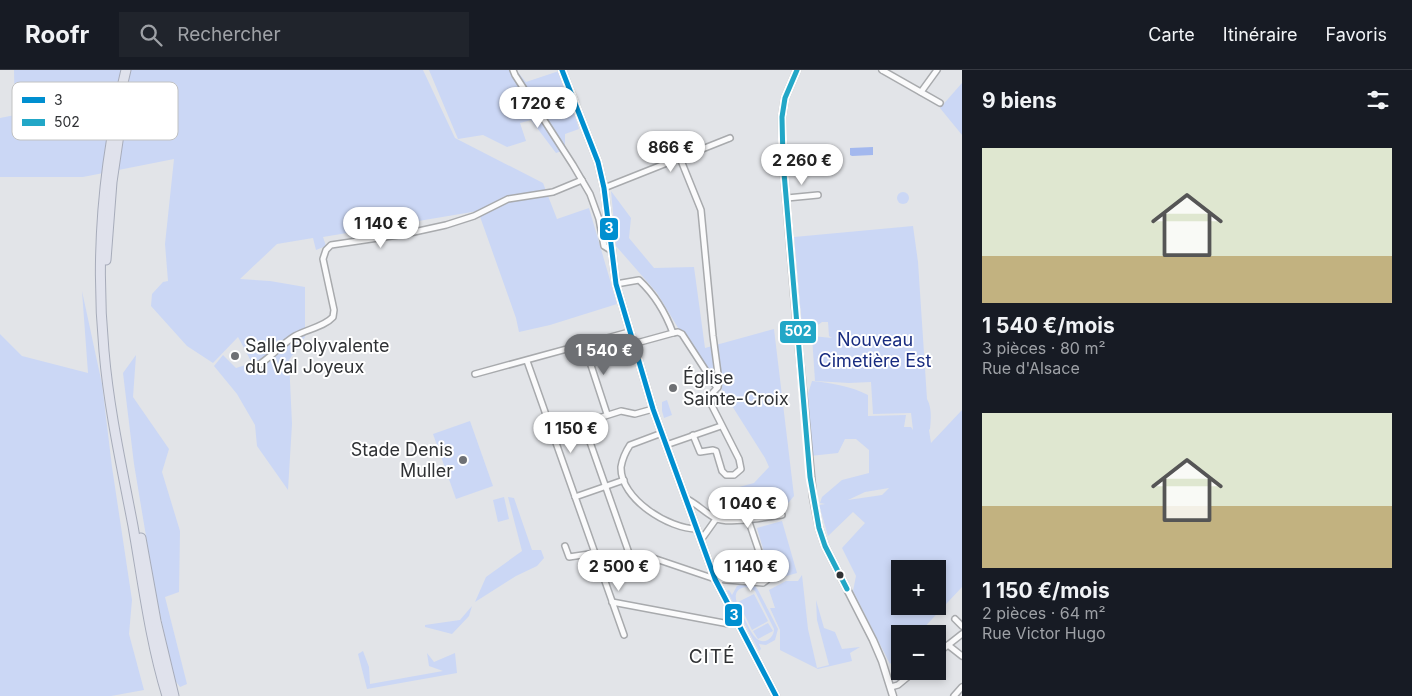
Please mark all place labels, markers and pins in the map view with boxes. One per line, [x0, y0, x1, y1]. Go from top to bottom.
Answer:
pin: 1 720 € [492, 87, 584, 129]
pin: 866 € [636, 131, 706, 173]
pin: 2 260 € [756, 144, 848, 186]
pin: 1 140 € [335, 206, 427, 249]
pin: 1 540 € [558, 334, 650, 376]
place label: Salle Polyvalente du Val Joyeux [245, 335, 390, 377]
marker: Salle Polyvalente du Val Joyeux [229, 350, 241, 362]
place label: Église Sainte-Croix [683, 366, 789, 409]
marker: Église Sainte-Croix [667, 382, 679, 394]
pin: 1 150 € [525, 412, 617, 454]
place label: Stade Denis Muller [351, 439, 453, 481]
marker: Stade Denis Muller [457, 454, 469, 466]
pin: 1 040 € [702, 486, 794, 529]
pin: 2 500 € [573, 550, 665, 592]
pin: 1 140 € [705, 550, 797, 592]
unlabelled marker [835, 570, 845, 580]

